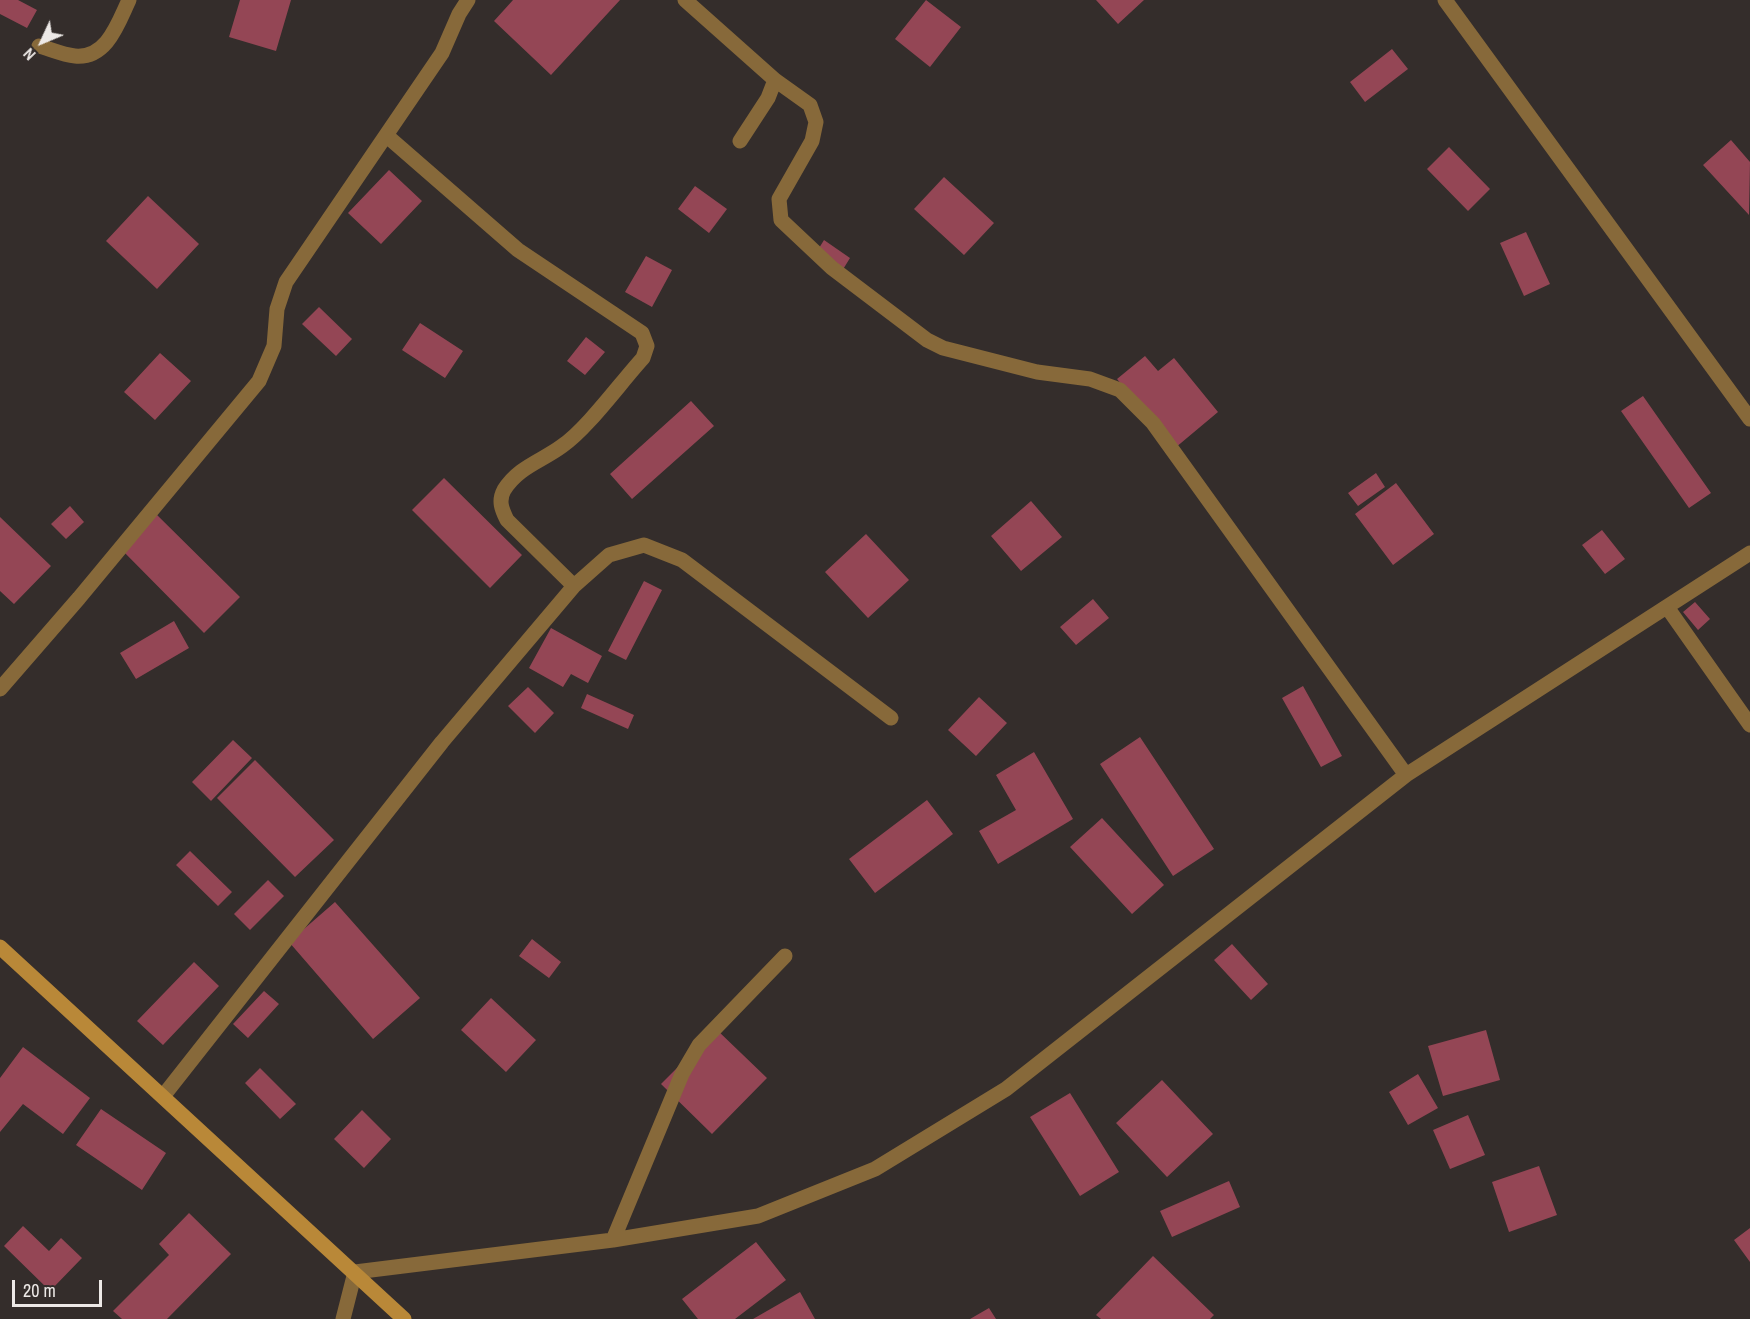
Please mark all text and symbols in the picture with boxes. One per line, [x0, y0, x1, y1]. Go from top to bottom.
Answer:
north arrow [12, 12, 72, 72]
text: N [18, 43, 40, 66]
scale bar [15, 1268, 105, 1306]
text: 20 m [23, 1278, 56, 1303]

